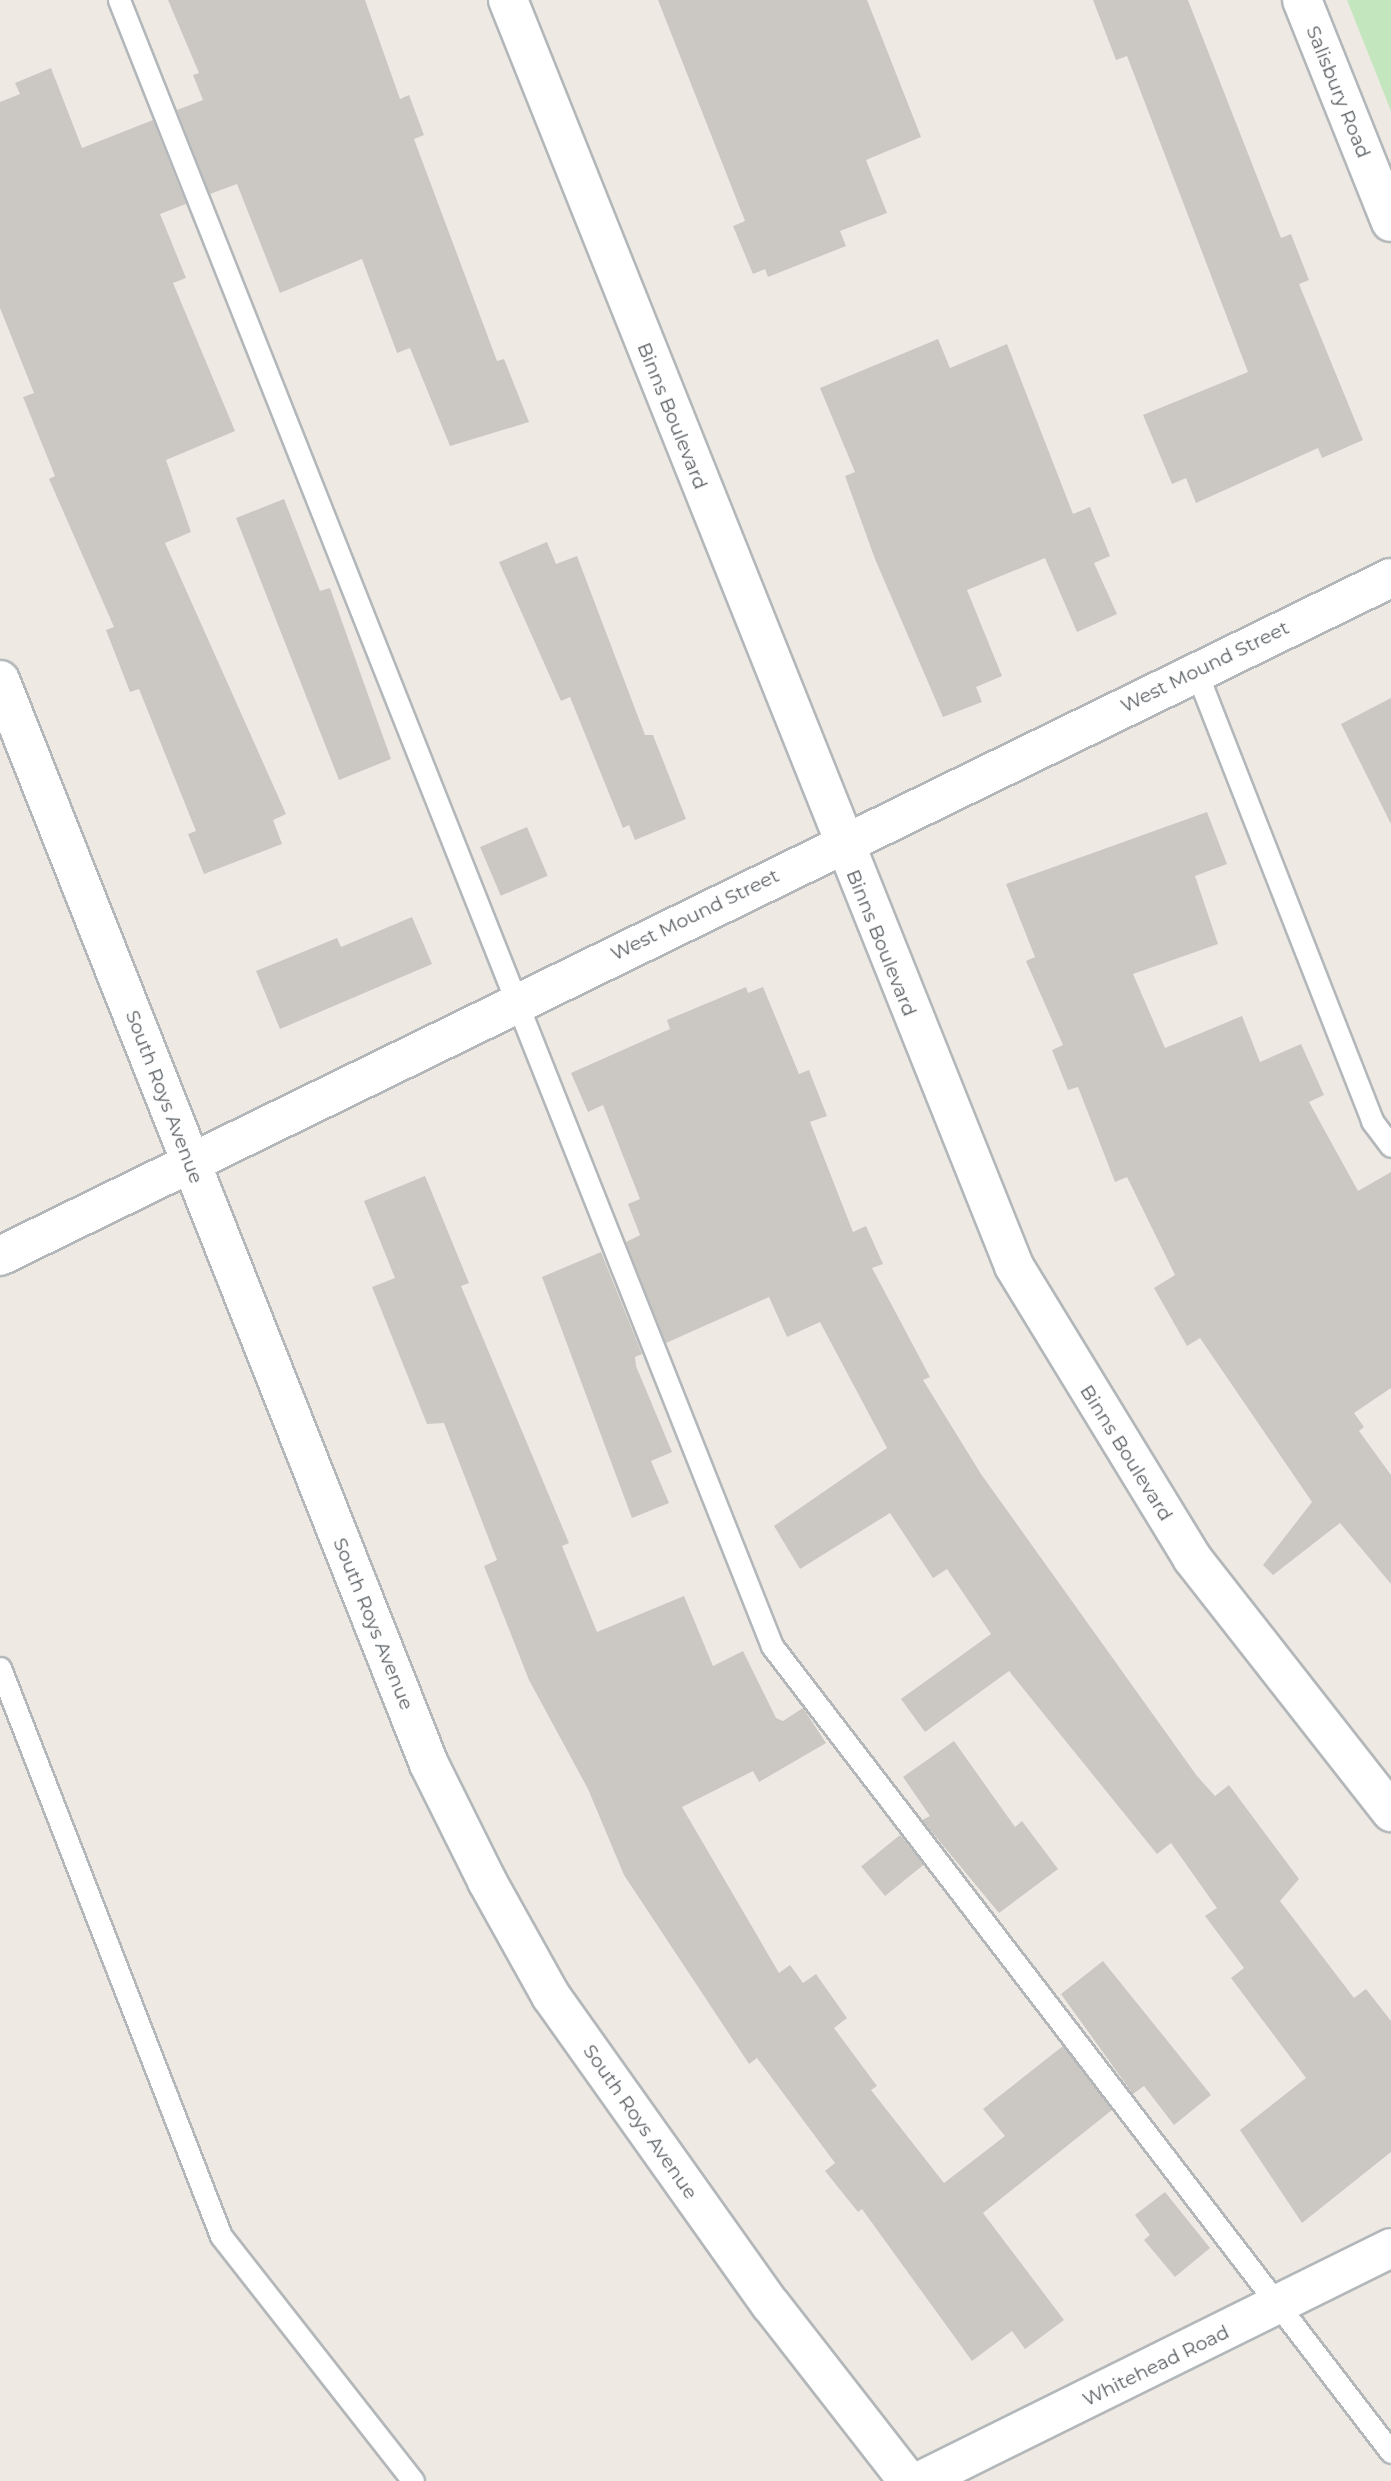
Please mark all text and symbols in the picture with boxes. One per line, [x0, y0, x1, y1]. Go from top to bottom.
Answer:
street label: Salisbury Road [1301, 23, 1375, 161]
street label: Binns Boulevard [632, 339, 712, 493]
street label: West Mound Street [1117, 616, 1293, 718]
street label: West Mound Street [607, 864, 783, 966]
street label: Binns Boulevard [841, 866, 921, 1020]
street label: South Roys Avenue [120, 1007, 208, 1187]
street label: Binns Boulevard [1075, 1381, 1177, 1525]
street label: South Roys Avenue [328, 1535, 418, 1713]
street label: South Roys Avenue [578, 2040, 702, 2204]
street label: Whitehead Road [1079, 2321, 1233, 2411]

